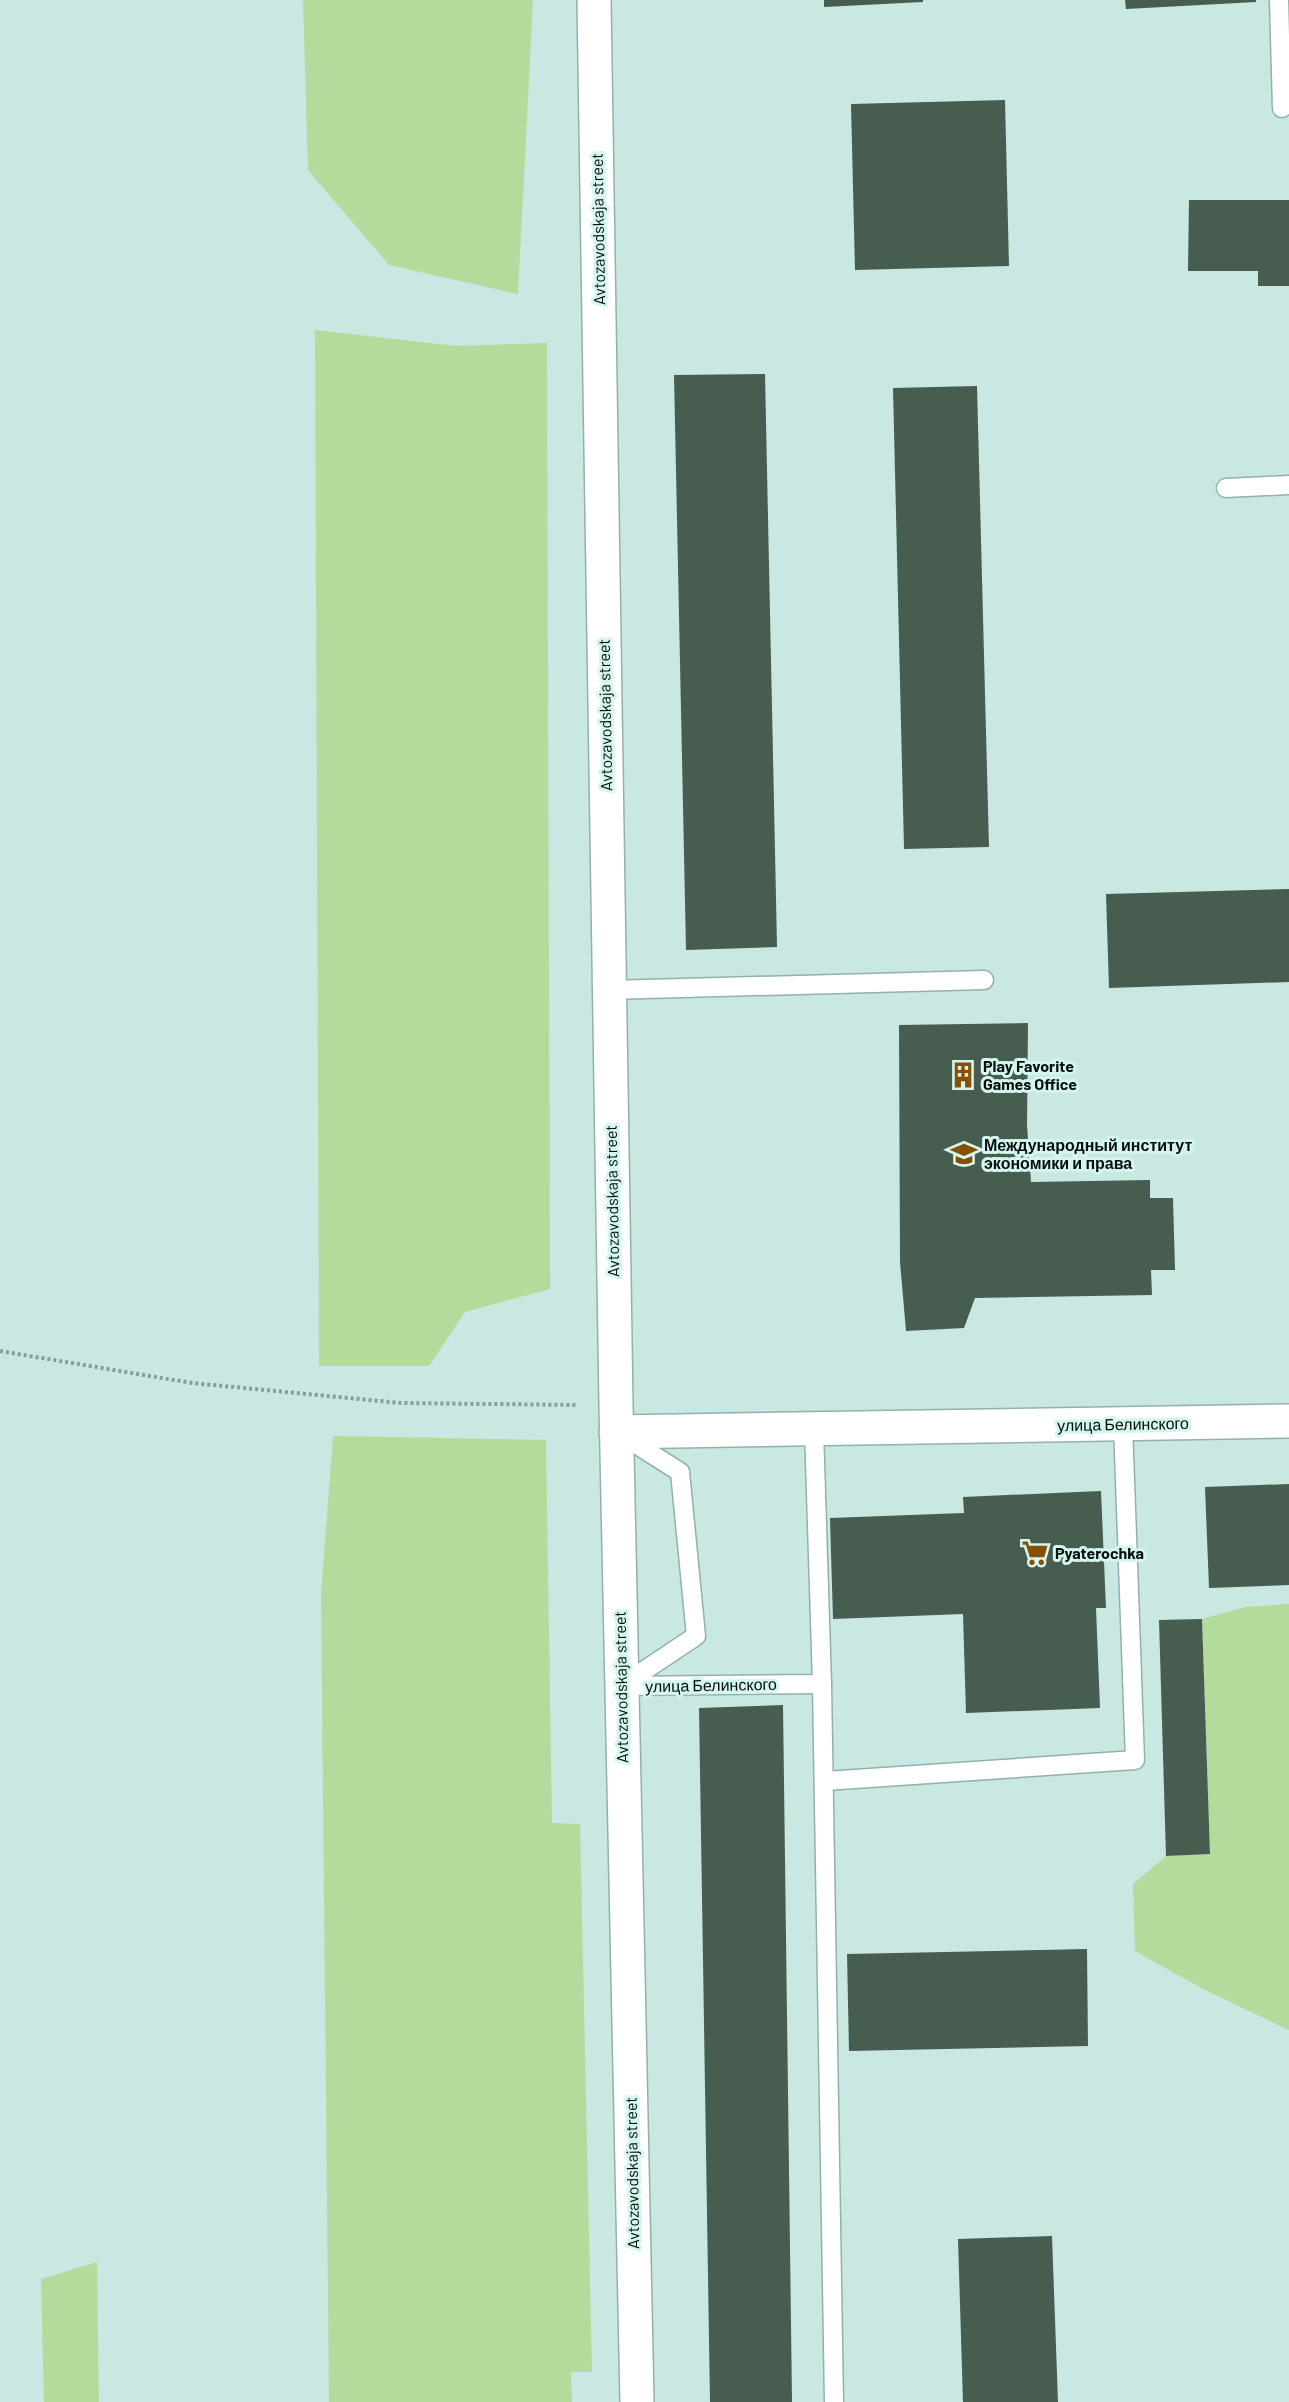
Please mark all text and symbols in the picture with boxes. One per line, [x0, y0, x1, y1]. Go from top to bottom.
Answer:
street label: Avtozavodskaja street [587, 153, 608, 305]
street label: Avtozavodskaja street [594, 639, 615, 791]
place label: Play Favorite Games Office [983, 1056, 1077, 1093]
building icon: Play Favorite Games Office [948, 1060, 978, 1090]
street label: Avtozavodskaja street [601, 1125, 622, 1277]
place label: Международный институт экономики и права [984, 1135, 1192, 1172]
school or university icon: Международный институт экономики и права [949, 1139, 979, 1169]
street label: улица Белинского [1057, 1413, 1189, 1434]
supermarket icon: Pyaterochka [1020, 1538, 1050, 1568]
place label: Pyaterochka [1055, 1543, 1144, 1562]
street label: Avtozavodskaja street [610, 1611, 631, 1763]
street label: улица Белинского [645, 1674, 777, 1695]
street label: Avtozavodskaja street [621, 2097, 642, 2249]

